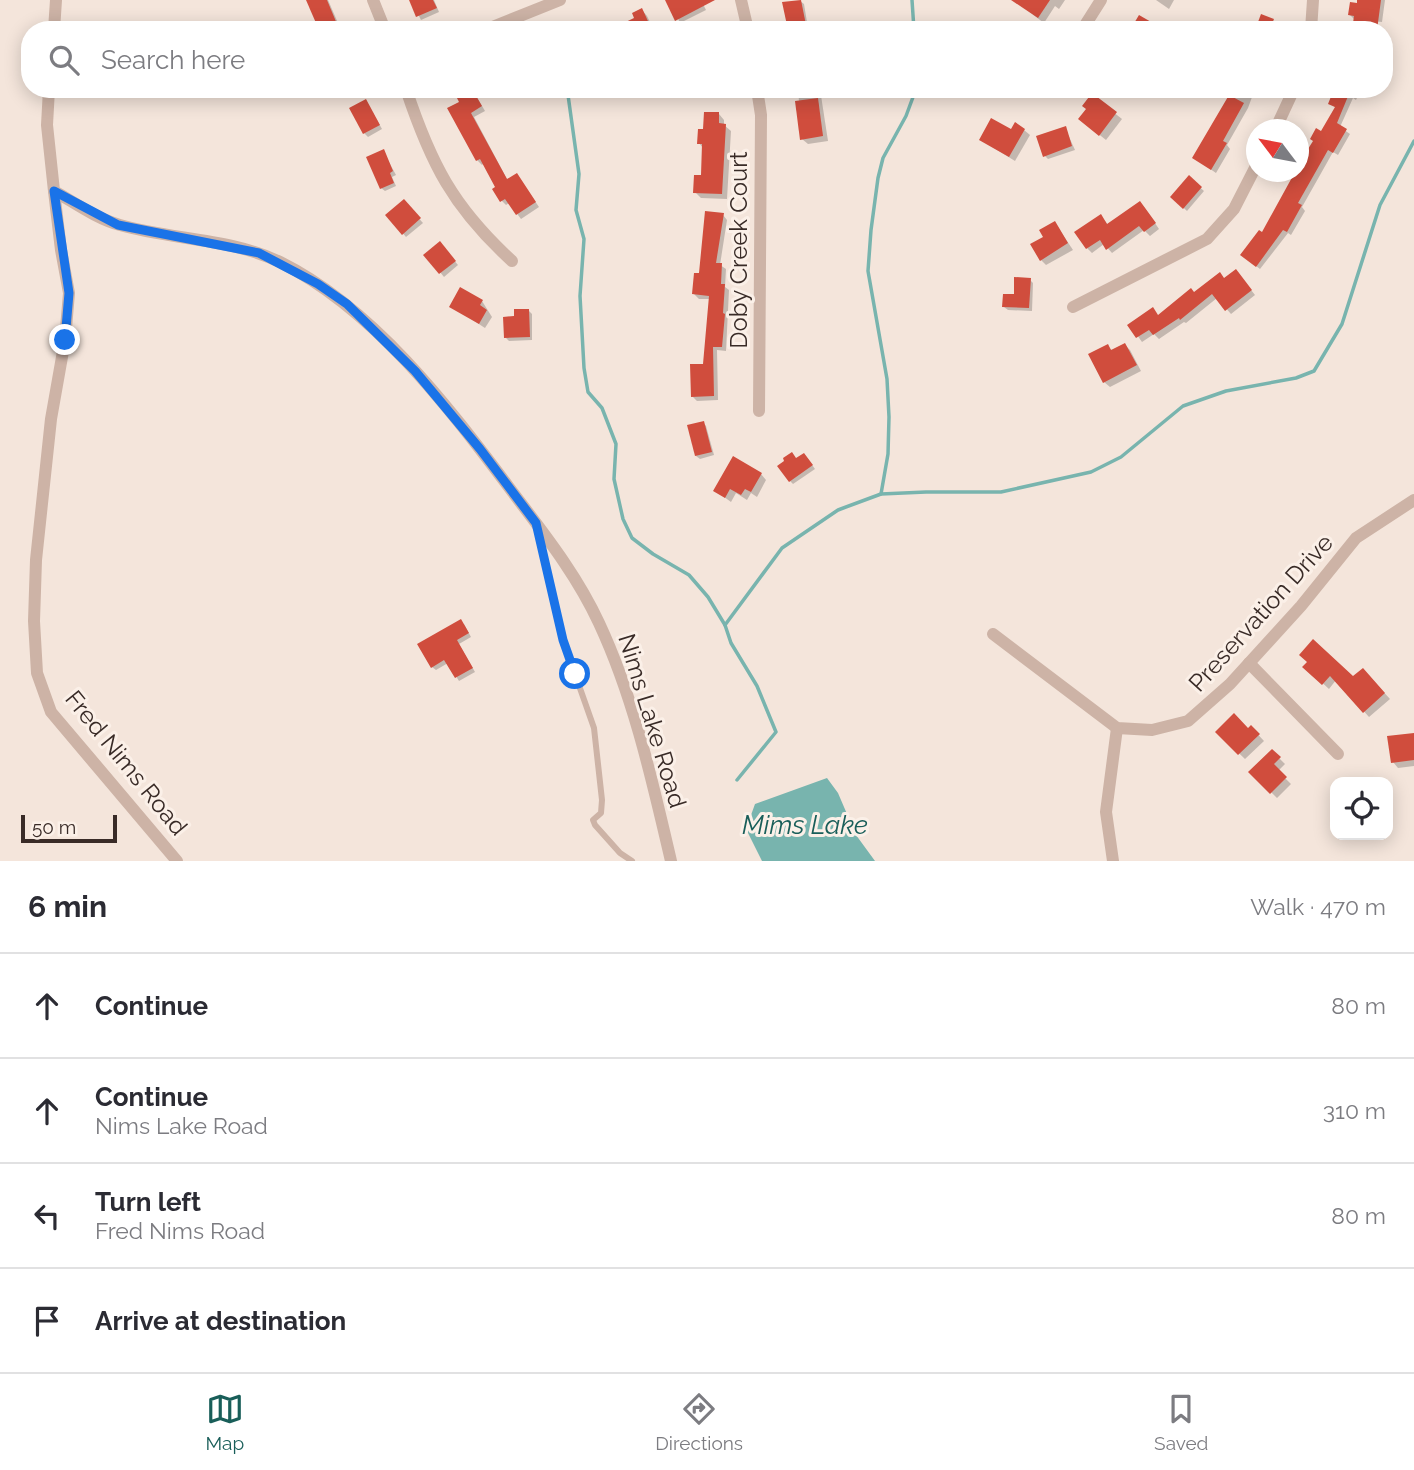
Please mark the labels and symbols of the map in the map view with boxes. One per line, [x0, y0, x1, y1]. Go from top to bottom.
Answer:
north arrow [1246, 119, 1309, 182]
street label: Doby Creek Court [724, 151, 753, 349]
route end [49, 324, 80, 355]
street label: Preservation Drive [1182, 528, 1339, 697]
street label: Nims Lake Road [612, 630, 693, 811]
route start [559, 658, 590, 689]
street label: Fred Nims Road [59, 685, 194, 841]
water label: Mims Lake [742, 810, 868, 840]
scale bar [21, 812, 117, 844]

